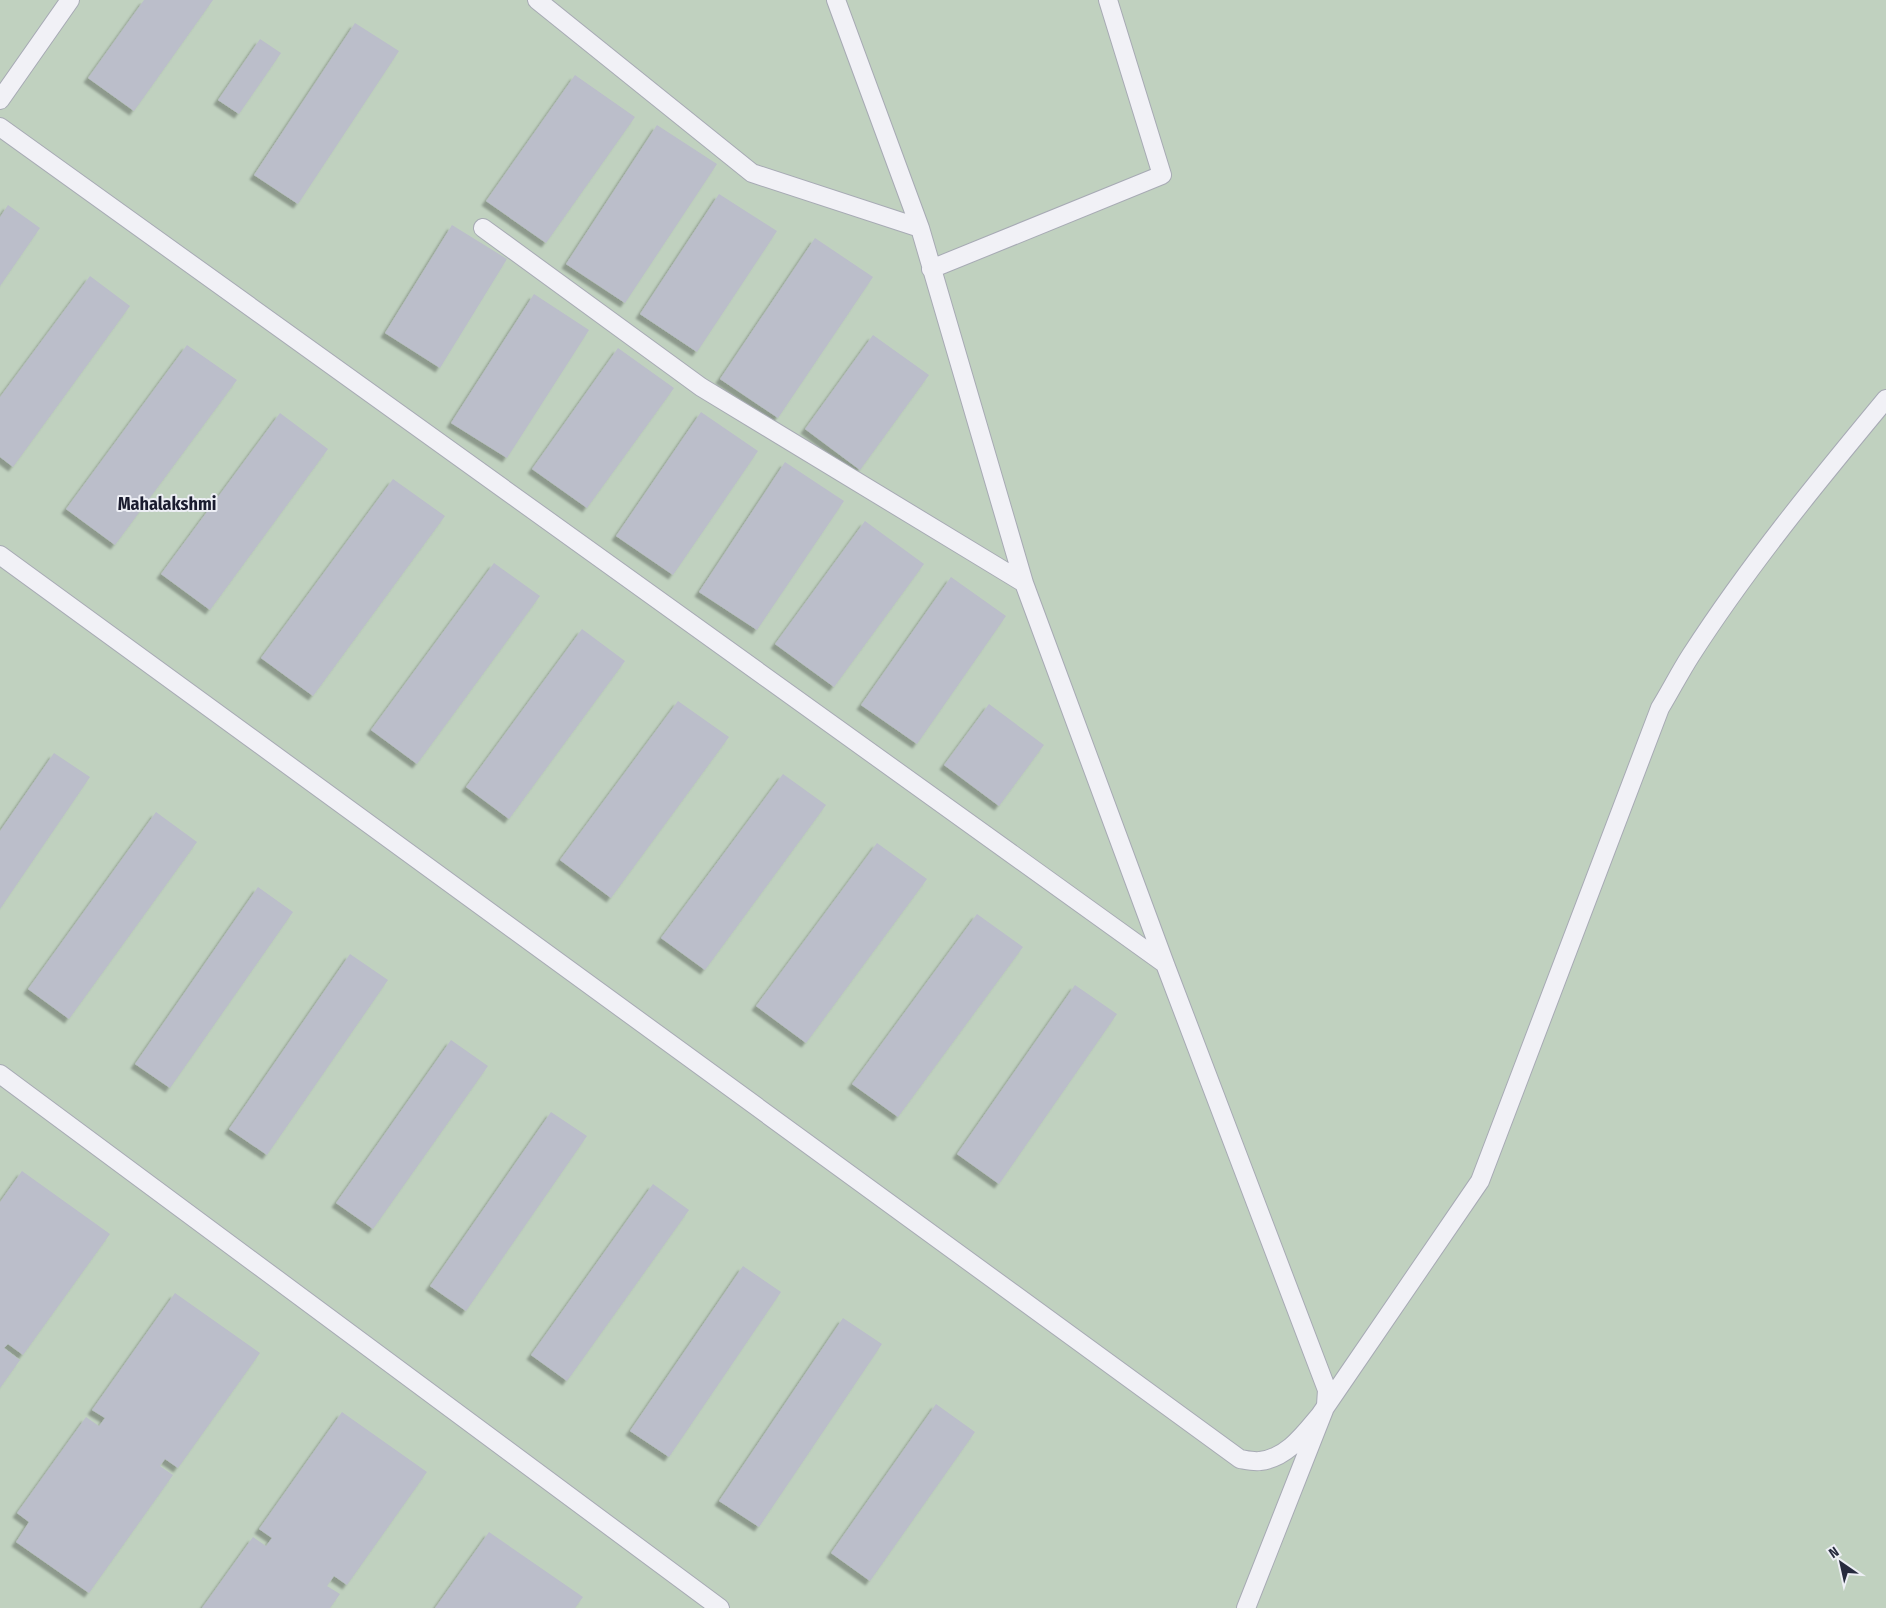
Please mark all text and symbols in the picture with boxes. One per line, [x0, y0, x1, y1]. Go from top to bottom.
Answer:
district label: Mahalakshmi [118, 493, 216, 515]
north arrow [1816, 1538, 1866, 1588]
text: N [1826, 1543, 1842, 1562]

